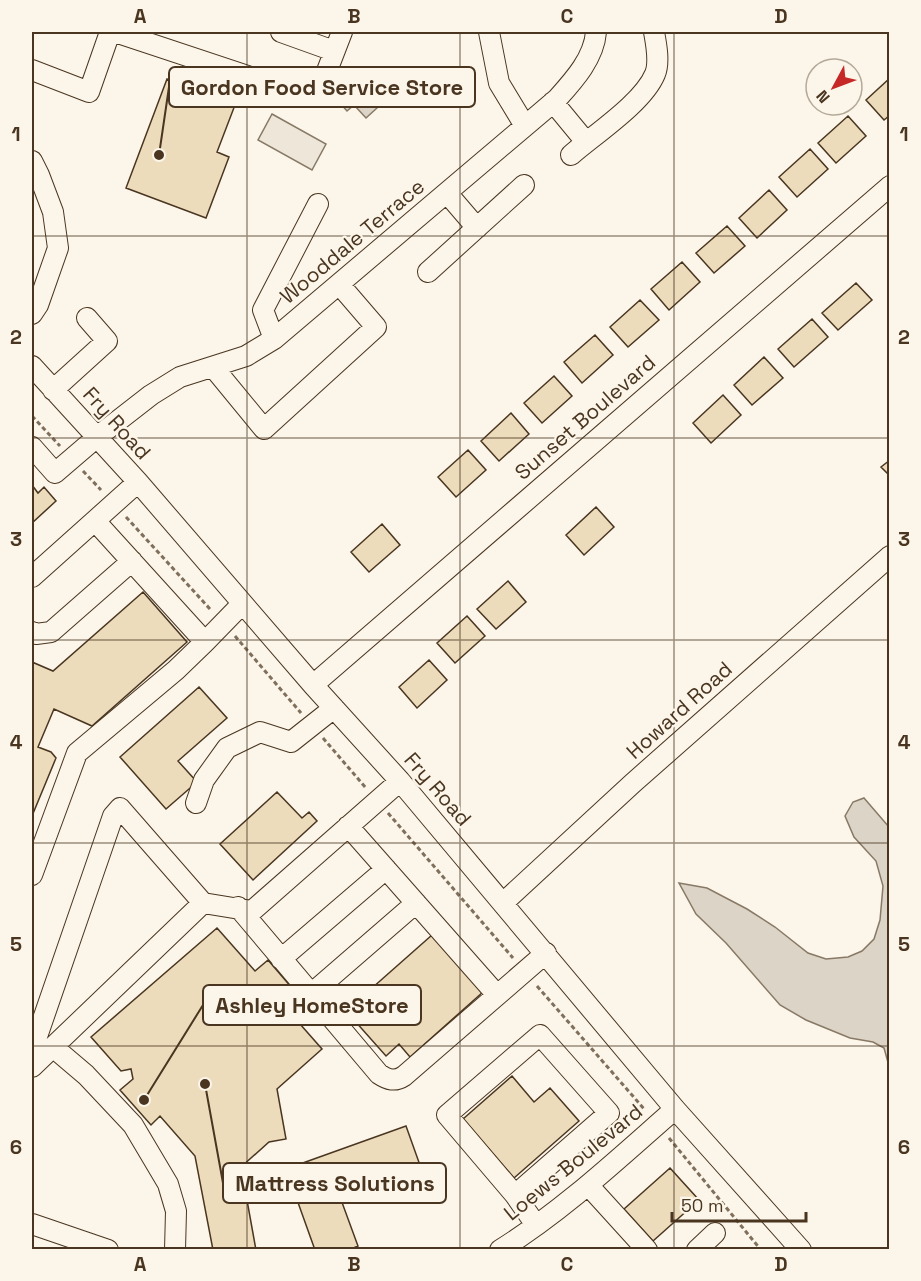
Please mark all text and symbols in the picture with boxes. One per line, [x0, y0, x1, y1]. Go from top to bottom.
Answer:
text: A [134, 3, 147, 29]
text: B [347, 3, 361, 29]
text: C [561, 3, 574, 29]
text: D [774, 3, 788, 29]
north arrow [804, 57, 864, 117]
callout: Gordon Food Service Store [169, 67, 475, 107]
text: Gordon Food Service Store [181, 73, 463, 101]
text: N [812, 86, 835, 107]
text: 1 [11, 121, 21, 147]
text: 1 [899, 121, 909, 147]
street label: Wooddale Terrace [274, 173, 430, 309]
text: 2 [10, 324, 22, 350]
text: 2 [898, 324, 910, 350]
street label: Sunset Boulevard [509, 349, 661, 485]
street label: Fry Road [77, 381, 157, 465]
text: 3 [10, 526, 22, 552]
text: 3 [898, 526, 910, 552]
street label: Howard Road [620, 655, 738, 765]
text: 4 [10, 729, 23, 755]
text: 4 [898, 729, 911, 755]
street label: Fry Road [399, 747, 477, 831]
text: 5 [10, 931, 22, 957]
text: 5 [898, 931, 910, 957]
callout: Ashley HomeStore [203, 985, 421, 1025]
text: Ashley HomeStore [215, 991, 409, 1019]
street label: Loews Boulevard [498, 1098, 648, 1226]
text: 6 [10, 1134, 22, 1160]
text: 6 [898, 1134, 910, 1160]
callout: Mattress Solutions [223, 1163, 446, 1203]
text: Mattress Solutions [235, 1169, 435, 1197]
scale bar [672, 1185, 806, 1223]
text: 50 m [681, 1194, 723, 1217]
text: A [134, 1251, 147, 1277]
text: B [347, 1251, 361, 1277]
text: C [561, 1251, 574, 1277]
text: D [774, 1251, 788, 1277]

